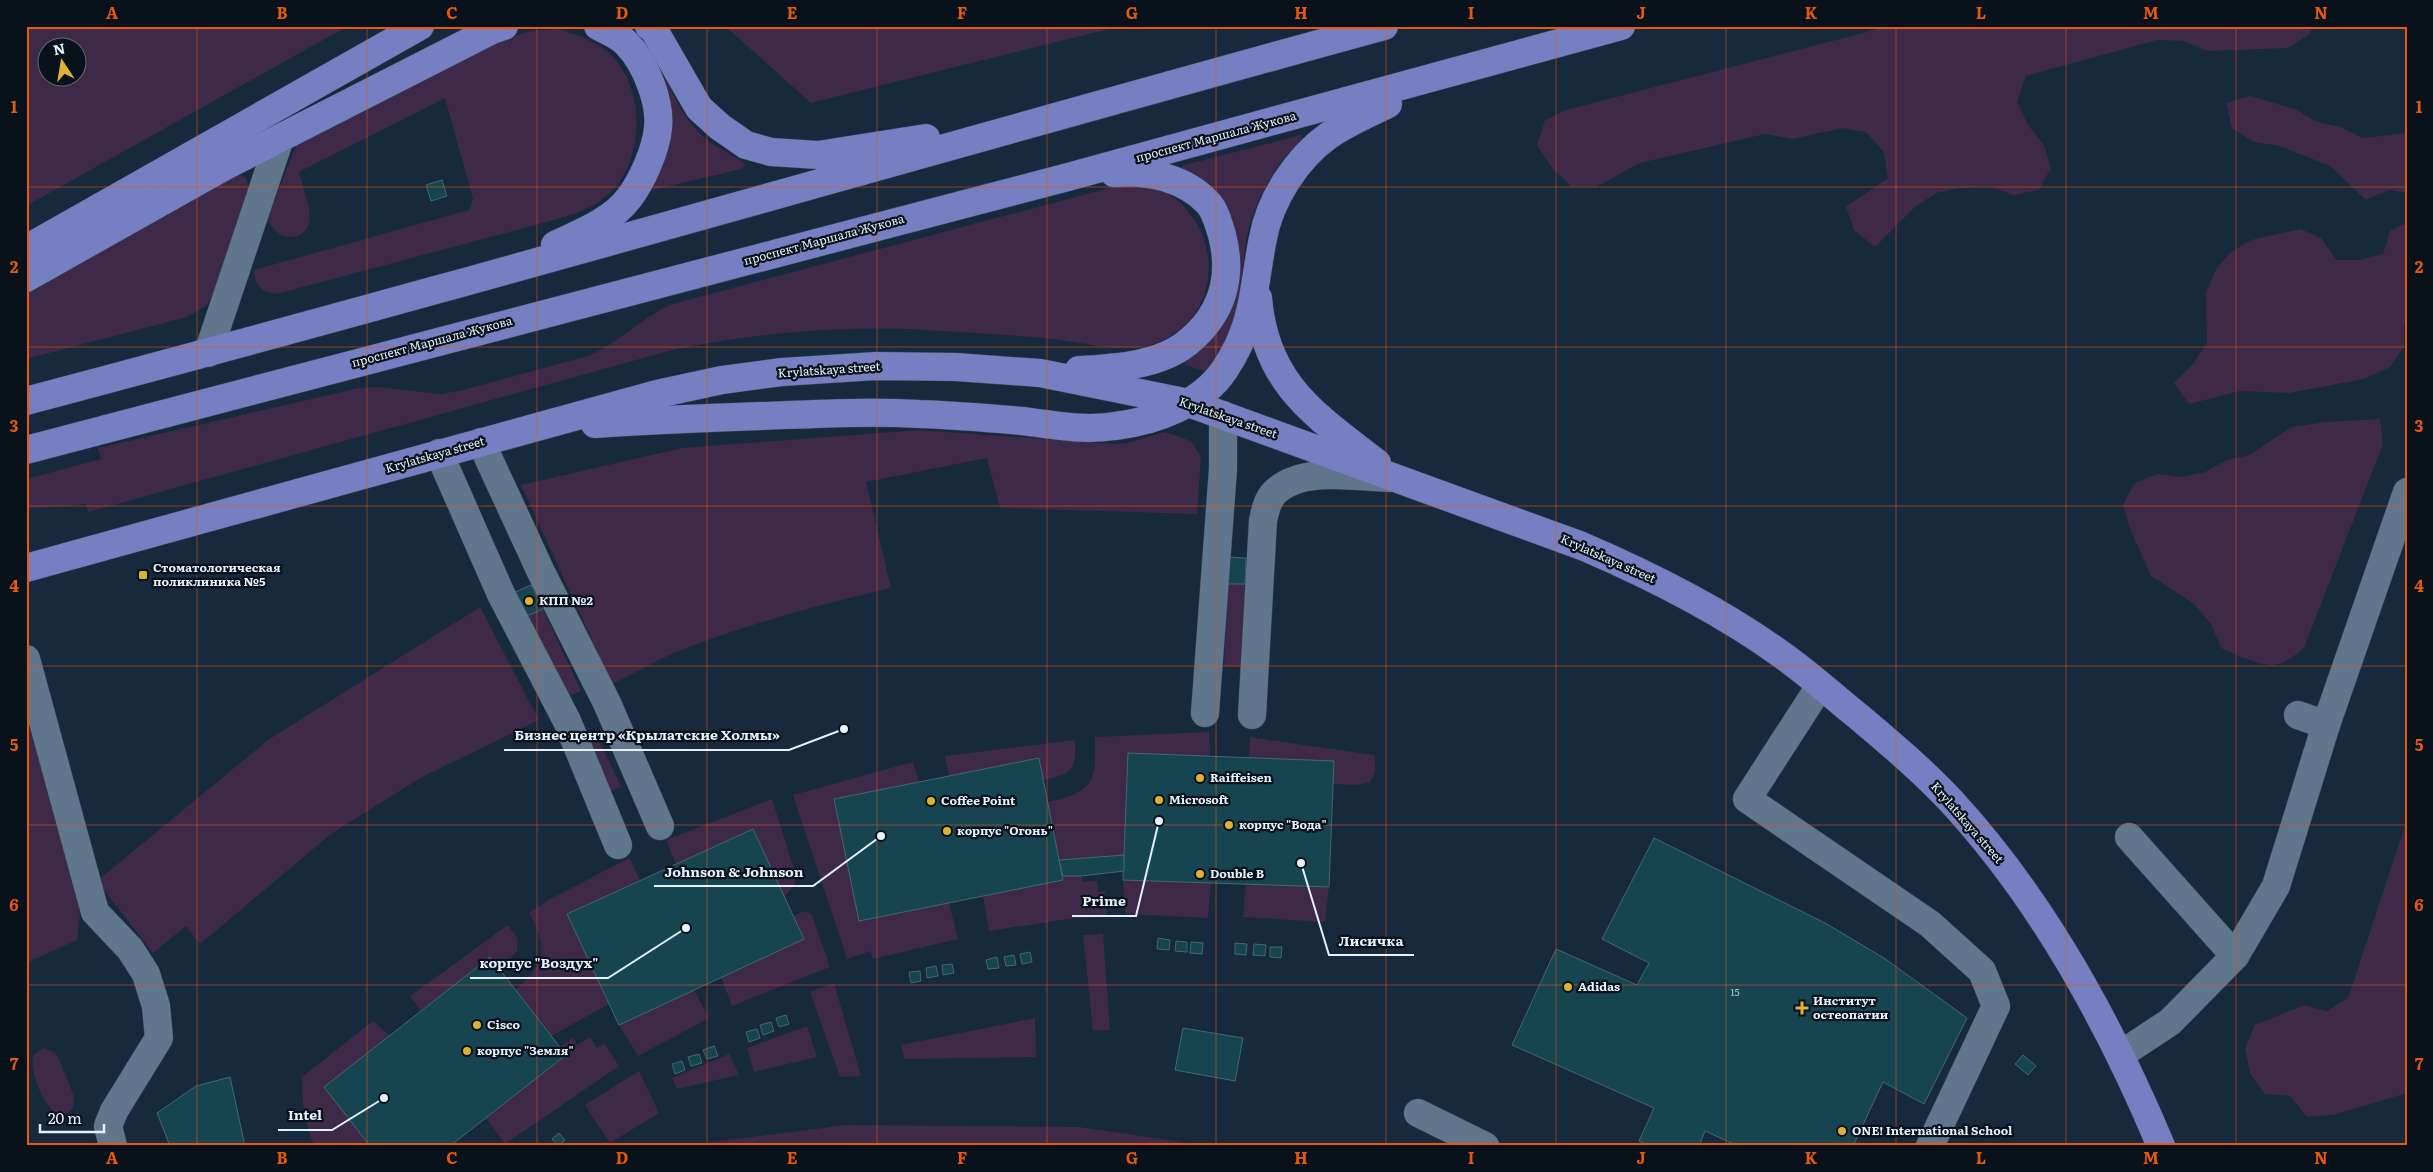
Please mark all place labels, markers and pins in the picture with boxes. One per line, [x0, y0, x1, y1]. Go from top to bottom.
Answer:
place label: Стоматологическая поликлиника №5 [153, 558, 281, 590]
marker: Стоматологическая поликлиника №5 [137, 569, 149, 581]
place label: КПП №2 [539, 591, 593, 609]
marker: КПП №2 [523, 595, 535, 607]
callout: Бизнес центр «Крылатские Холмы» [504, 721, 789, 750]
place label: Raiffeisen [1210, 768, 1272, 786]
marker: Raiffeisen [1194, 772, 1206, 784]
place label: Microsoft [1169, 790, 1229, 808]
place label: Coffee Point [941, 791, 1016, 809]
marker: Microsoft [1153, 794, 1165, 806]
marker: Coffee Point [925, 795, 937, 807]
place label: корпус "Вода" [1239, 815, 1327, 833]
marker: корпус "Вода" [1223, 819, 1235, 831]
place label: корпус "Огонь" [957, 821, 1053, 839]
marker: корпус "Огонь" [941, 825, 953, 837]
callout: Johnson & Johnson [654, 857, 813, 886]
place label: Double B [1210, 864, 1264, 882]
marker: Double B [1194, 868, 1206, 880]
callout: Prime [1072, 887, 1136, 916]
callout: Лисичка [1329, 926, 1414, 955]
callout: корпус "Воздух" [470, 949, 608, 978]
place label: Adidas [1578, 977, 1620, 995]
marker: Adidas [1562, 981, 1574, 993]
place label: Институт остеопатии [1813, 991, 1889, 1023]
marker: Институт остеопатии [1795, 1001, 1809, 1015]
place label: Cisco [487, 1015, 520, 1033]
marker: Cisco [471, 1019, 483, 1031]
place label: корпус "Земля" [477, 1041, 574, 1059]
marker: корпус "Земля" [461, 1045, 473, 1057]
callout: Intel [278, 1101, 332, 1130]
place label: ONE! International School [1852, 1121, 2013, 1139]
marker: ONE! International School [1836, 1125, 1848, 1137]

